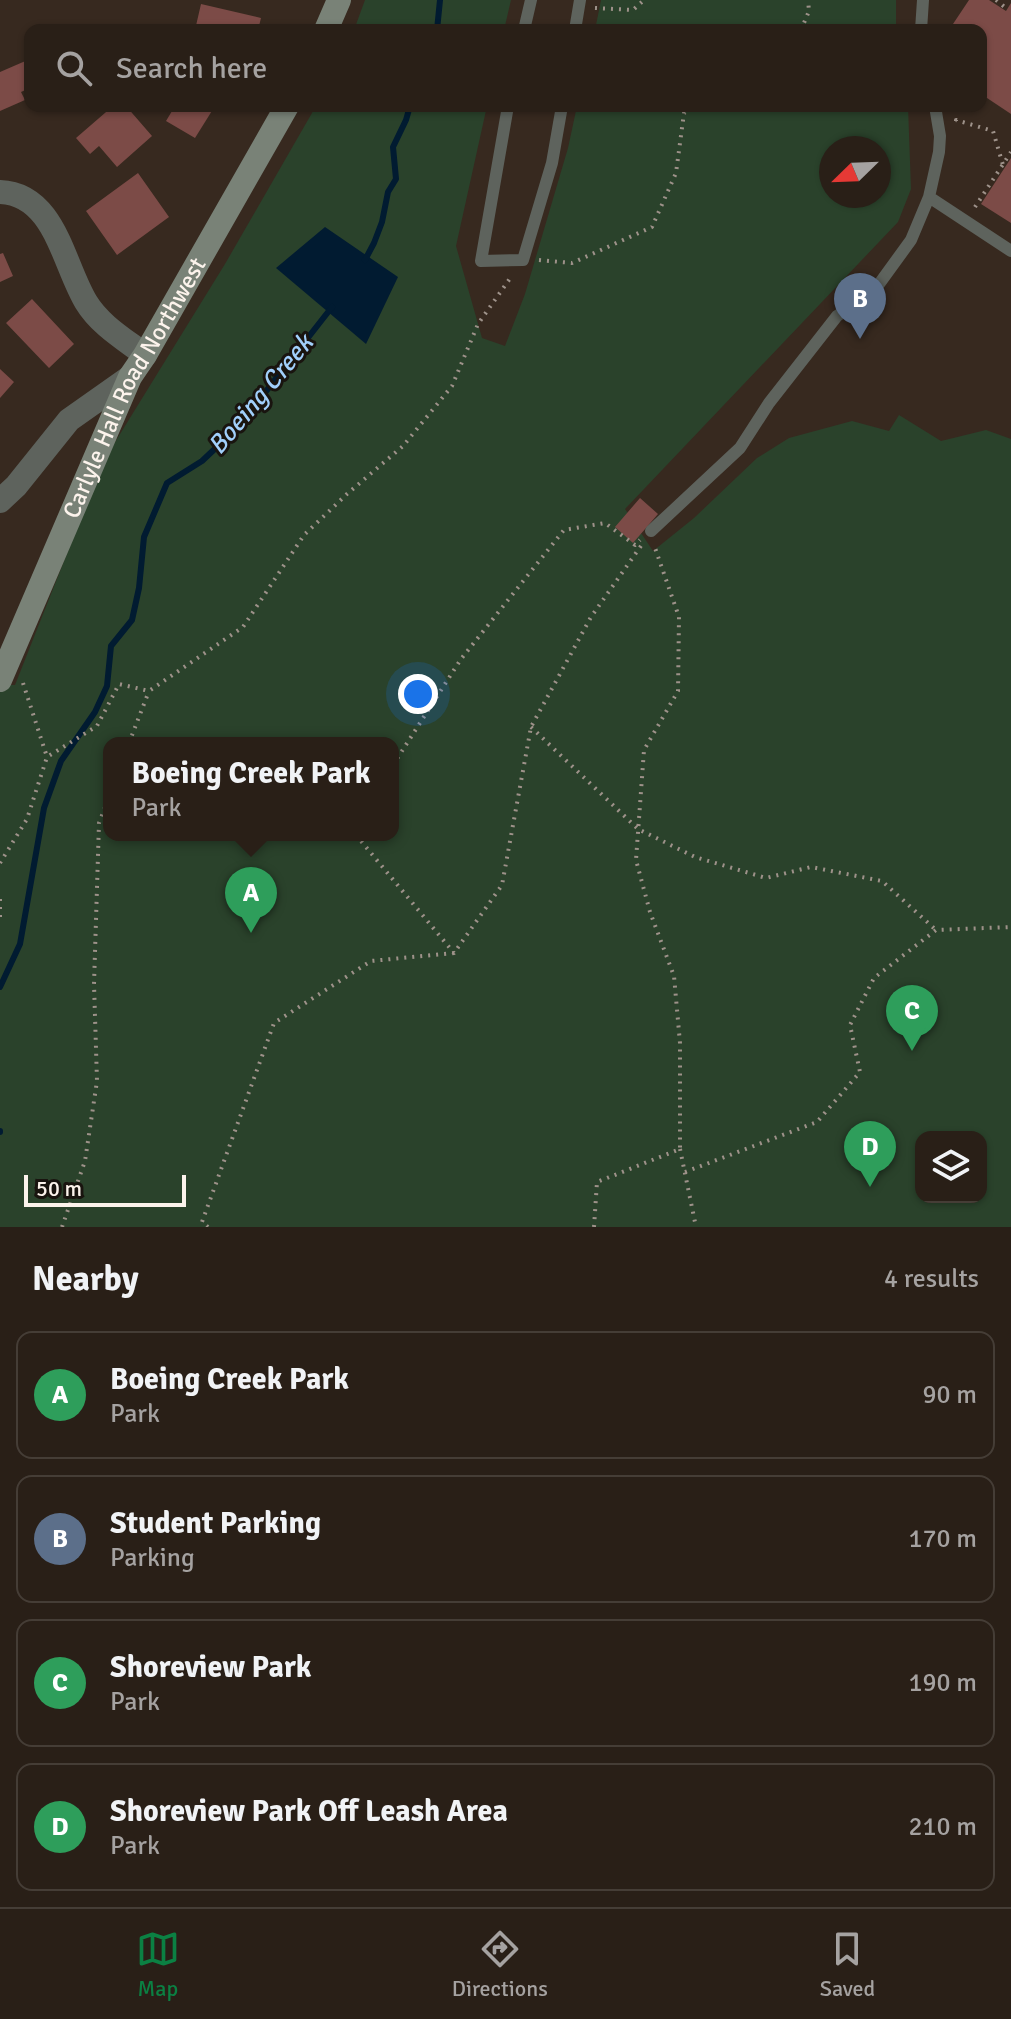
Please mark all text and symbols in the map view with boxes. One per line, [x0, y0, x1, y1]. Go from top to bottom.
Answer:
search box [24, 24, 987, 112]
icon: search [52, 46, 96, 90]
text: Search here [116, 50, 267, 87]
north arrow [819, 136, 891, 208]
street label: Carlyle Hall Road Northwest [56, 252, 213, 523]
pin: B [834, 273, 886, 339]
water label: Boeing Creek [201, 327, 321, 461]
your location [398, 674, 438, 714]
popup [103, 737, 399, 841]
text: Boeing Creek Park [131, 755, 371, 792]
text: Park [131, 792, 181, 824]
pin: A [225, 867, 277, 933]
pin: C [886, 985, 938, 1051]
pin: D [844, 1121, 896, 1187]
map controls [915, 1131, 987, 1203]
button: layers [915, 1131, 987, 1203]
scale bar [24, 1171, 186, 1207]
text: 50 m [36, 1175, 82, 1202]
text: Nearby [32, 1258, 139, 1300]
text: 4 results [884, 1263, 979, 1295]
text: Boeing Creek Park [110, 1361, 349, 1398]
text: A [52, 1379, 68, 1411]
text: 90 m [922, 1379, 977, 1411]
text: Park [110, 1398, 160, 1430]
text: Student Parking [110, 1505, 321, 1542]
text: B [52, 1523, 68, 1555]
text: 170 m [908, 1523, 977, 1555]
text: Parking [110, 1542, 195, 1574]
text: Shoreview Park [110, 1649, 312, 1686]
text: C [52, 1667, 68, 1699]
text: 190 m [908, 1667, 977, 1699]
text: Park [110, 1686, 160, 1718]
text: Shoreview Park Off Leash Area [110, 1793, 508, 1830]
text: D [51, 1811, 69, 1843]
text: 210 m [908, 1811, 977, 1843]
text: Park [110, 1830, 160, 1862]
tab: Map [136, 1927, 180, 2002]
tab: Directions [452, 1927, 548, 2002]
tab: Saved [820, 1927, 875, 2002]

